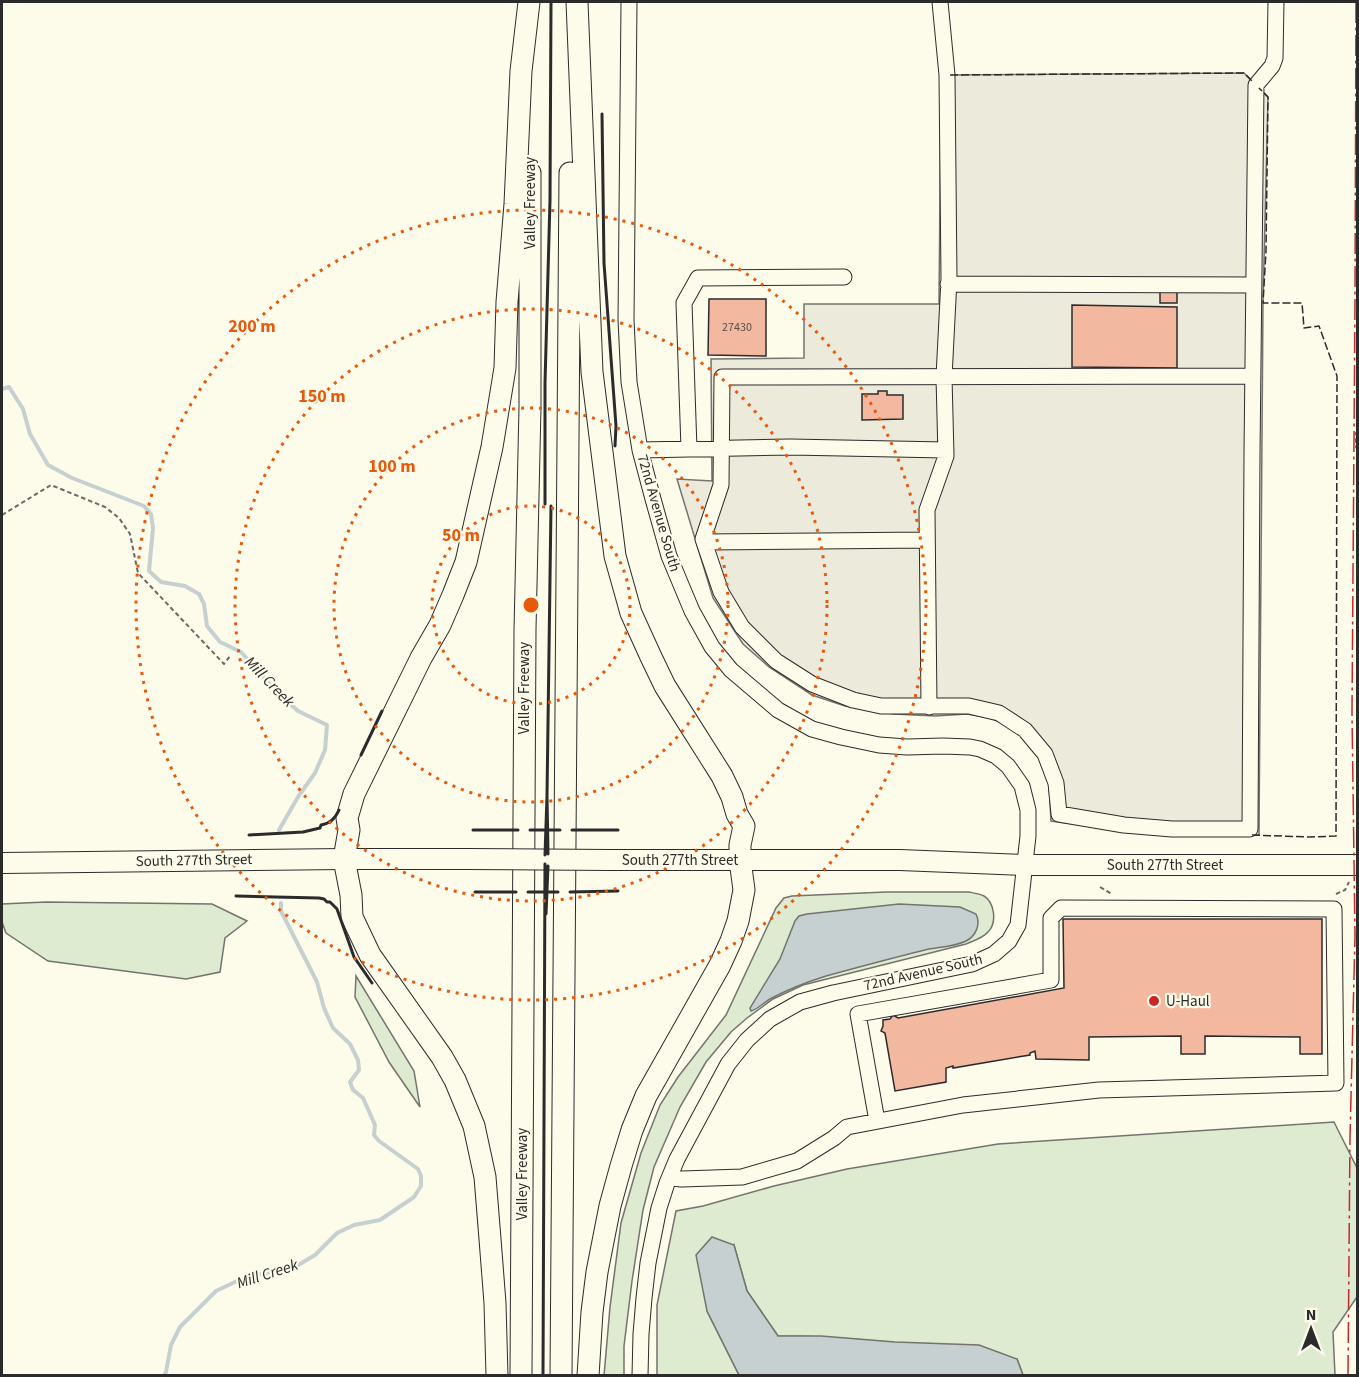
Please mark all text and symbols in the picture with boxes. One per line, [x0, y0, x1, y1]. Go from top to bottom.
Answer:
street label: Valley Freeway [520, 157, 541, 249]
text: 200 m [228, 314, 276, 339]
house number: 27430 [722, 319, 752, 336]
text: 150 m [298, 384, 346, 409]
street label: 72nd Avenue South [632, 452, 685, 574]
text: 100 m [368, 454, 416, 479]
text: 50 m [442, 523, 480, 548]
centre of rings [521, 595, 541, 615]
street label: Valley Freeway [514, 642, 535, 734]
water label: Mill Creek [239, 651, 299, 712]
street label: South 277th Street [135, 849, 253, 872]
street label: South 277th Street [622, 850, 738, 871]
street label: South 277th Street [1107, 855, 1223, 876]
street label: 72nd Avenue South [862, 949, 985, 996]
place label: U-Haul [1166, 991, 1210, 1012]
marker: U-Haul [1147, 994, 1161, 1008]
street label: Valley Freeway [512, 1128, 533, 1220]
water label: Mill Creek [234, 1254, 301, 1294]
north arrow [1281, 1299, 1341, 1359]
text: N [1306, 1304, 1316, 1326]

